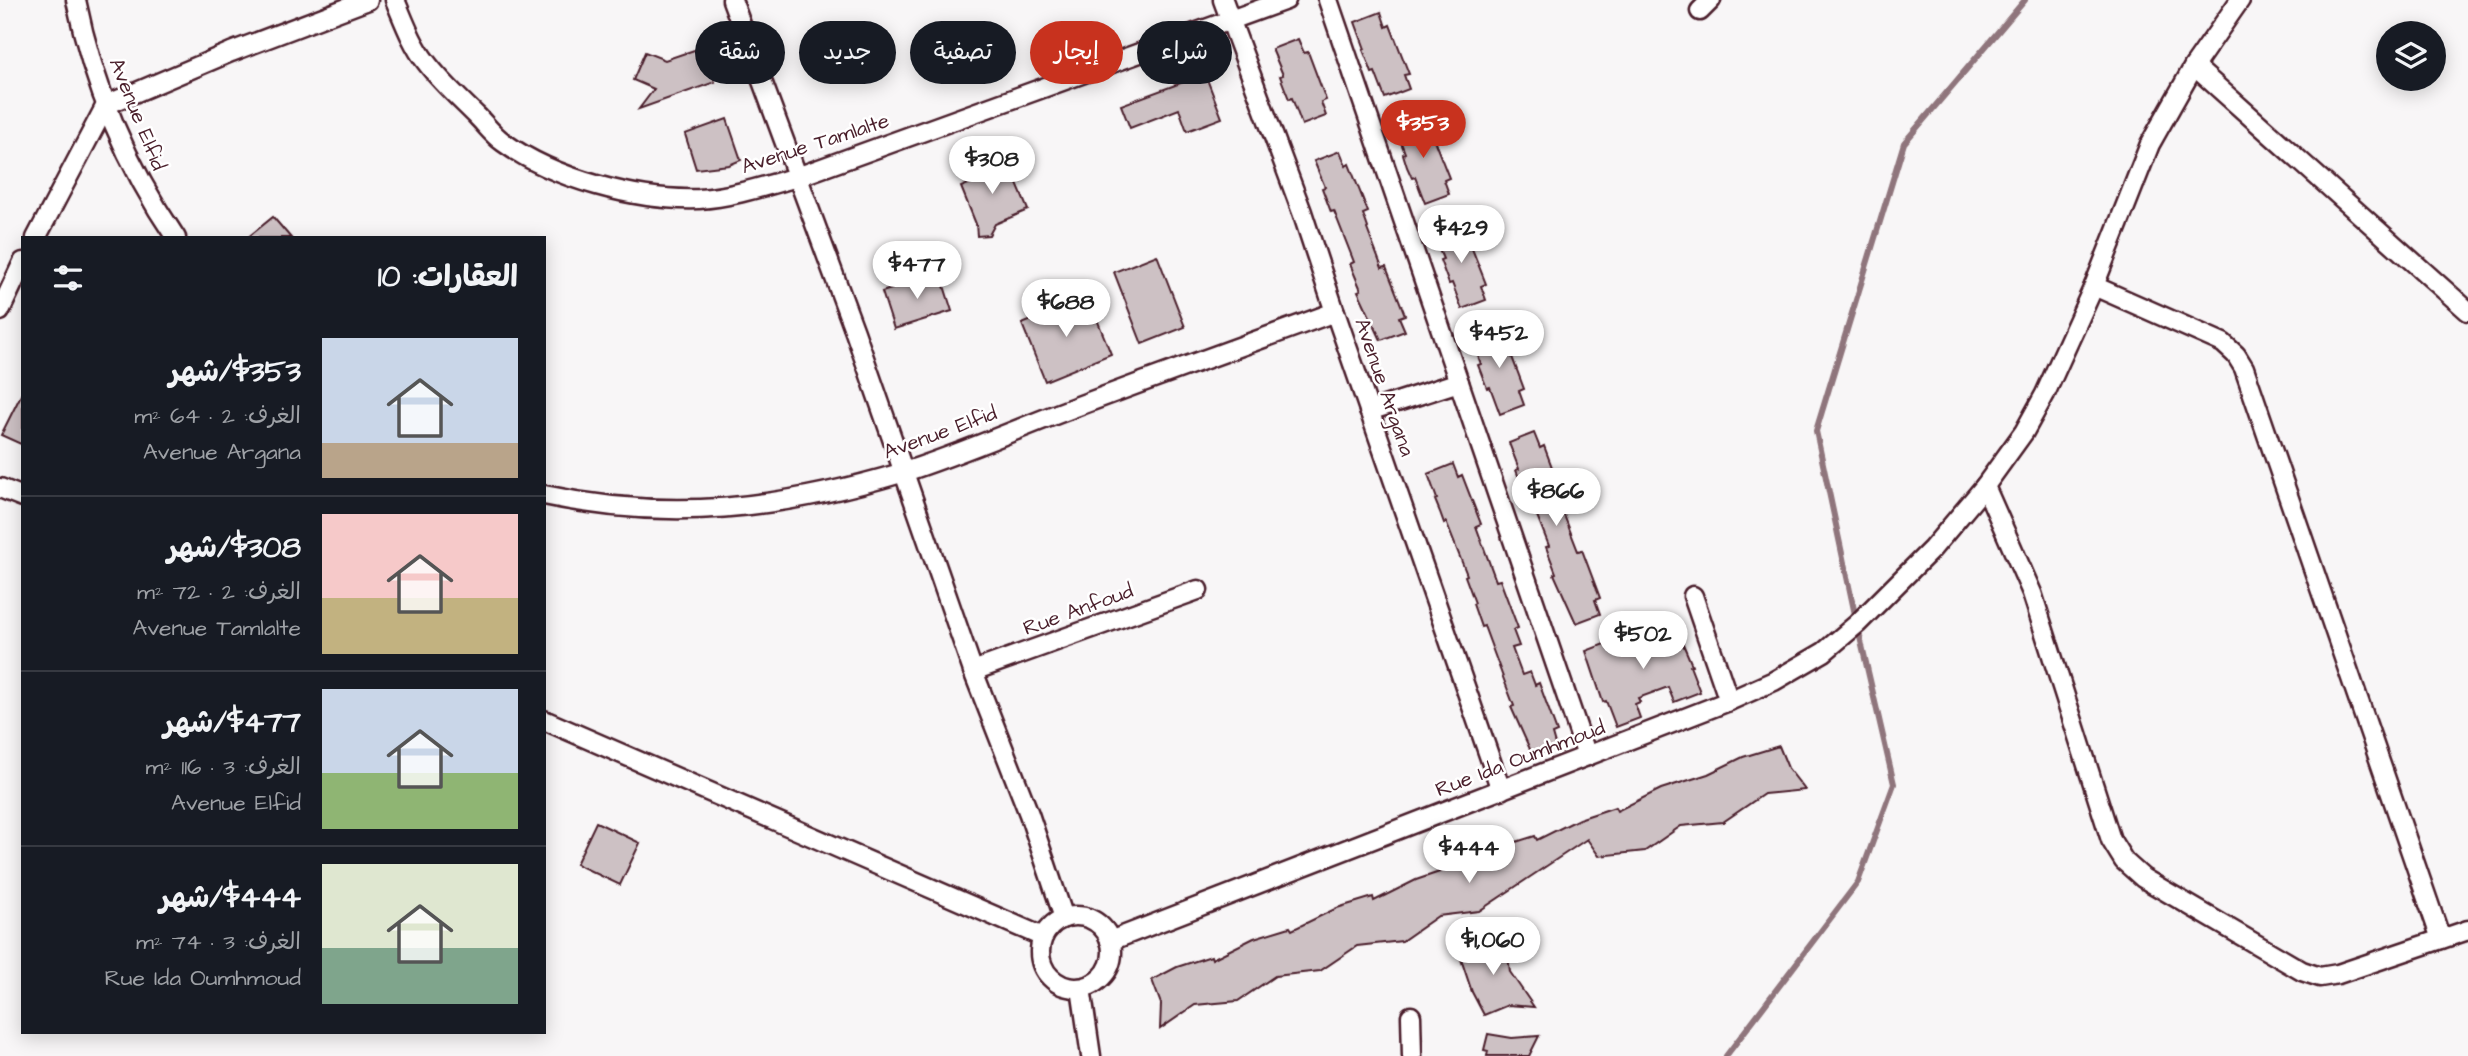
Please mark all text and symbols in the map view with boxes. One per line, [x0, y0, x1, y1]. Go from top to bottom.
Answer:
chip: شقة [695, 21, 785, 84]
chip: جديد [799, 21, 896, 84]
chip: تصفية [910, 21, 1016, 84]
chip: إيجار [1030, 21, 1123, 84]
chip: شراء [1137, 21, 1232, 84]
map controls [2376, 21, 2446, 91]
button: layers [2376, 21, 2446, 91]
street label: Avenue Elfid [102, 54, 173, 175]
pin: $353 [1382, 100, 1464, 160]
street label: Avenue Tamlalte [737, 106, 893, 181]
text: $353 [1397, 107, 1449, 139]
pin: $308 [951, 136, 1033, 196]
text: $308 [965, 143, 1019, 175]
pin: $429 [1420, 205, 1502, 265]
text: $429 [1434, 212, 1488, 244]
pin: $477 [876, 242, 958, 301]
text: $477 [889, 248, 945, 280]
text: العقارات: 10 [378, 256, 518, 298]
icon: filters [49, 259, 87, 297]
pin: $688 [1025, 280, 1107, 339]
text: $688 [1037, 286, 1095, 318]
pin: $452 [1458, 310, 1540, 370]
street label: Avenue Argana [1345, 314, 1422, 461]
text: $452 [1470, 317, 1528, 349]
text: $353/شهر [169, 351, 301, 393]
icon: home [378, 366, 462, 450]
street label: Avenue Elfid [879, 398, 1001, 466]
text: الغرف: 2 · 64 m² [134, 400, 301, 432]
text: Avenue Argana [143, 436, 301, 468]
pin: $866 [1515, 468, 1597, 528]
text: $866 [1528, 475, 1584, 507]
text: $308/شهر [167, 527, 301, 569]
icon: home [378, 542, 462, 626]
text: الغرف: 2 · 72 m² [137, 576, 301, 608]
street label: Rue Anfoud [1019, 576, 1137, 643]
text: Avenue Tamlalte [132, 612, 301, 644]
pin: $502 [1602, 612, 1684, 671]
text: $502 [1615, 618, 1671, 650]
text: $477/شهر [163, 702, 301, 744]
street label: Rue Ida Oumhmoud [1431, 713, 1609, 804]
icon: home [378, 717, 462, 801]
text: الغرف: 3 · 116 m² [145, 751, 301, 783]
text: Avenue Elfid [171, 787, 301, 819]
pin: $444 [1428, 826, 1510, 885]
text: $444 [1439, 832, 1499, 864]
text: $444/شهر [160, 877, 301, 919]
icon: home [378, 892, 462, 976]
pin: $1,060 [1436, 918, 1550, 977]
text: $1,060 [1461, 924, 1525, 956]
text: الغرف: 3 · 74 m² [136, 926, 301, 958]
text: Rue Ida Oumhmoud [104, 962, 301, 994]

